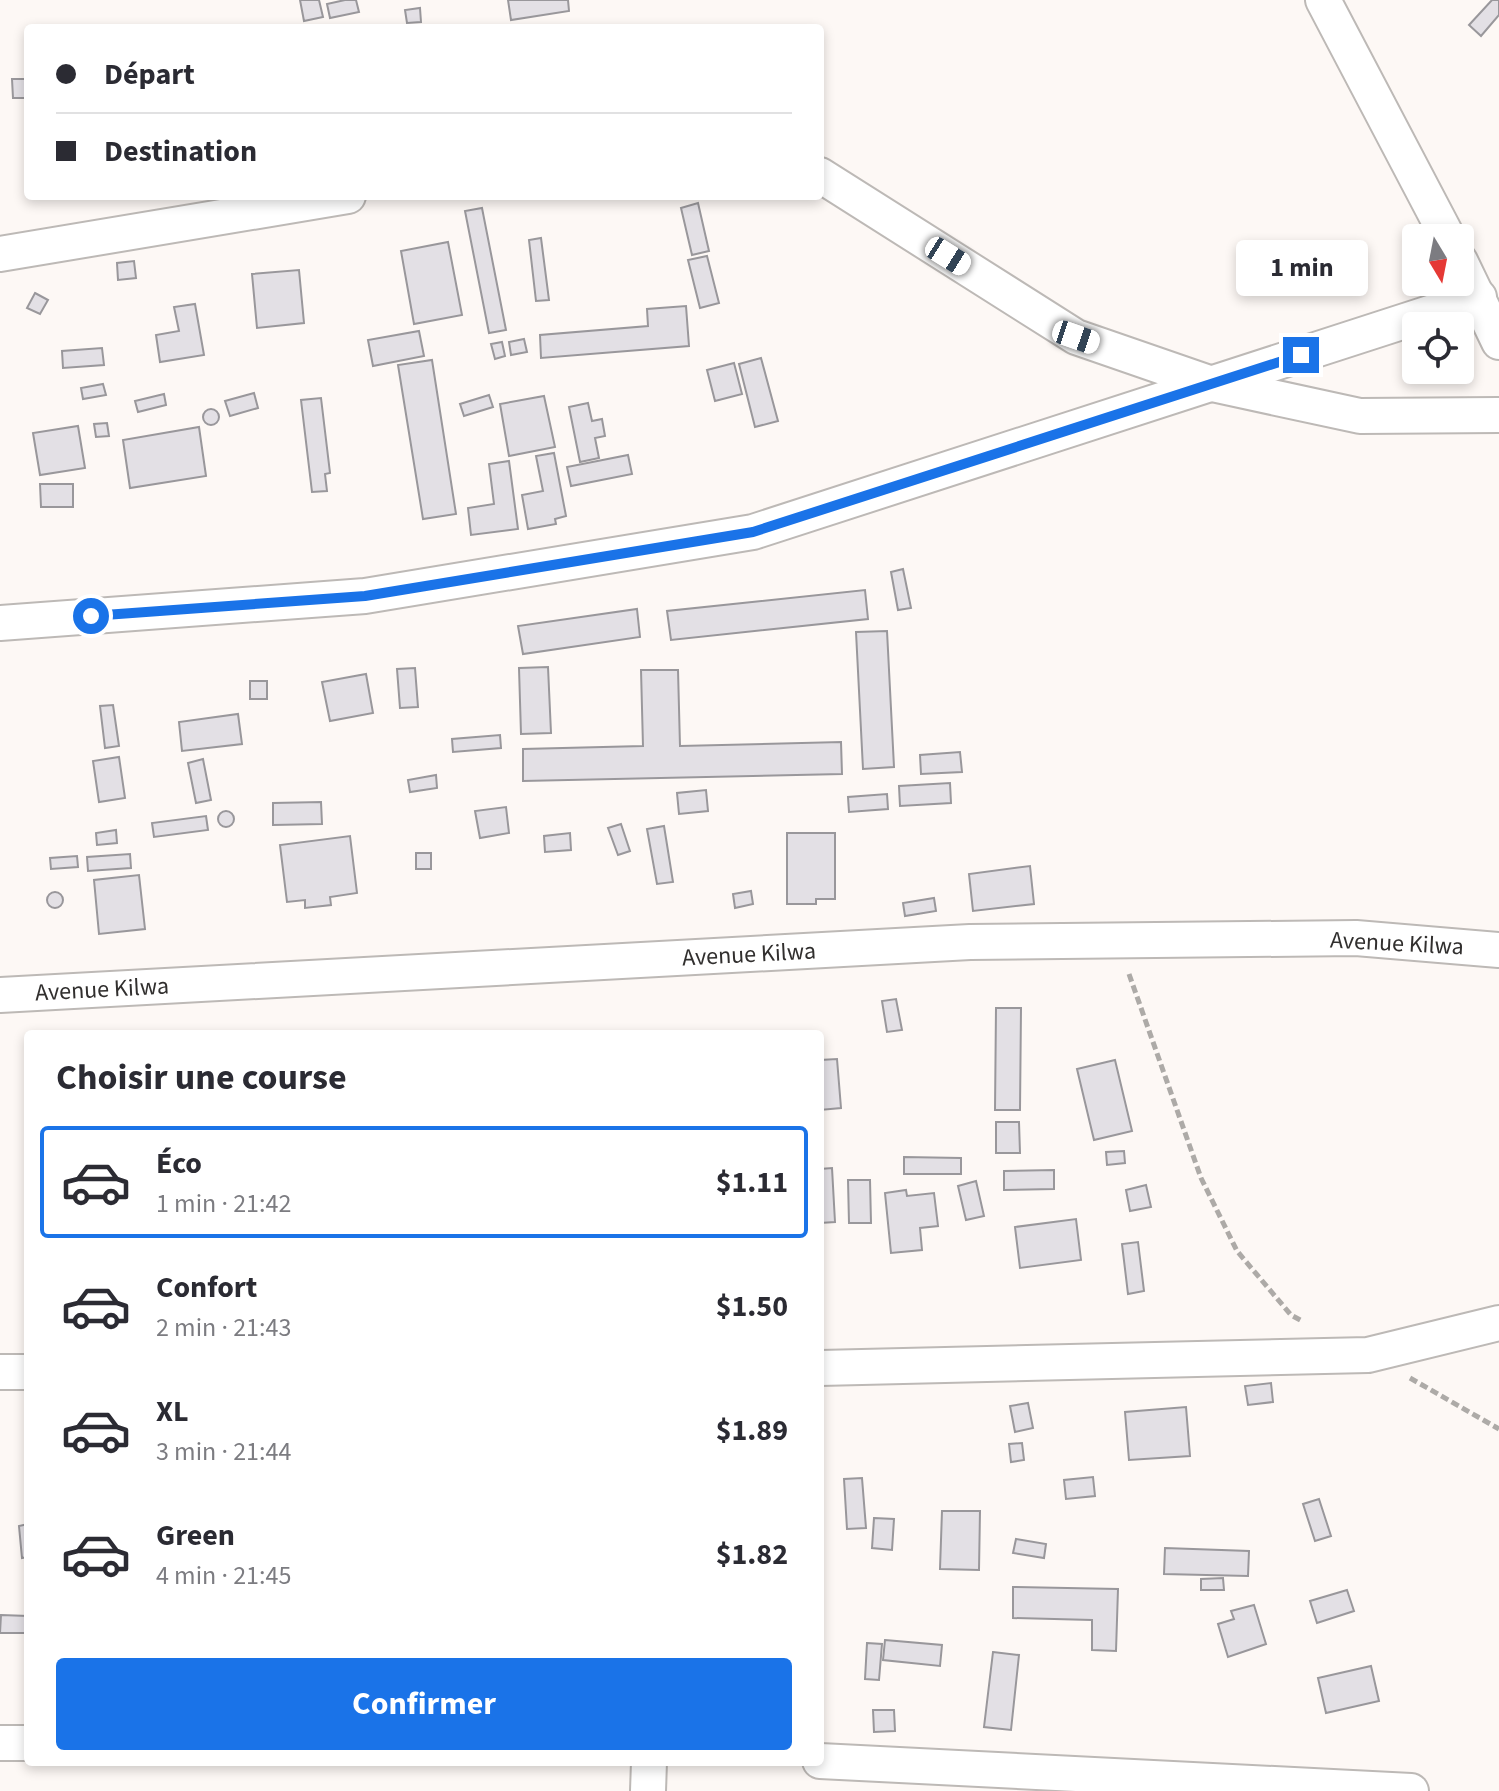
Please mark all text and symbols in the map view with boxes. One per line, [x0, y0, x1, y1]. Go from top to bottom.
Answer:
text: Départ [104, 53, 195, 96]
text: Destination [104, 130, 257, 173]
north arrow [1402, 224, 1474, 296]
map controls [1402, 224, 1474, 384]
car [921, 233, 975, 279]
callout: 1 min [1235, 239, 1367, 295]
text: 1 min [1270, 249, 1334, 286]
button: locate [1402, 312, 1474, 384]
car [1049, 318, 1103, 356]
route end [1283, 337, 1319, 373]
route start [73, 598, 109, 634]
street label: Avenue Kilwa [1329, 923, 1465, 964]
street label: Avenue Kilwa [681, 934, 817, 975]
street label: Avenue Kilwa [34, 969, 170, 1010]
text: Choisir une course [56, 1052, 347, 1103]
text: Éco [156, 1142, 202, 1185]
icon: car [60, 1146, 132, 1218]
text: $1.11 [716, 1161, 788, 1204]
text: 1 min · 21:42 [156, 1185, 291, 1222]
text: Confort [156, 1266, 257, 1309]
icon: car [60, 1270, 132, 1342]
text: $1.50 [716, 1285, 788, 1328]
text: 2 min · 21:43 [156, 1309, 291, 1346]
text: XL [156, 1390, 189, 1433]
icon: car [60, 1394, 132, 1466]
text: $1.89 [716, 1409, 788, 1452]
text: 3 min · 21:44 [156, 1433, 291, 1470]
text: Green [156, 1514, 235, 1557]
icon: car [60, 1518, 132, 1590]
text: $1.82 [716, 1533, 788, 1576]
text: 4 min · 21:45 [156, 1557, 291, 1594]
button: Confirmer [56, 1658, 792, 1750]

